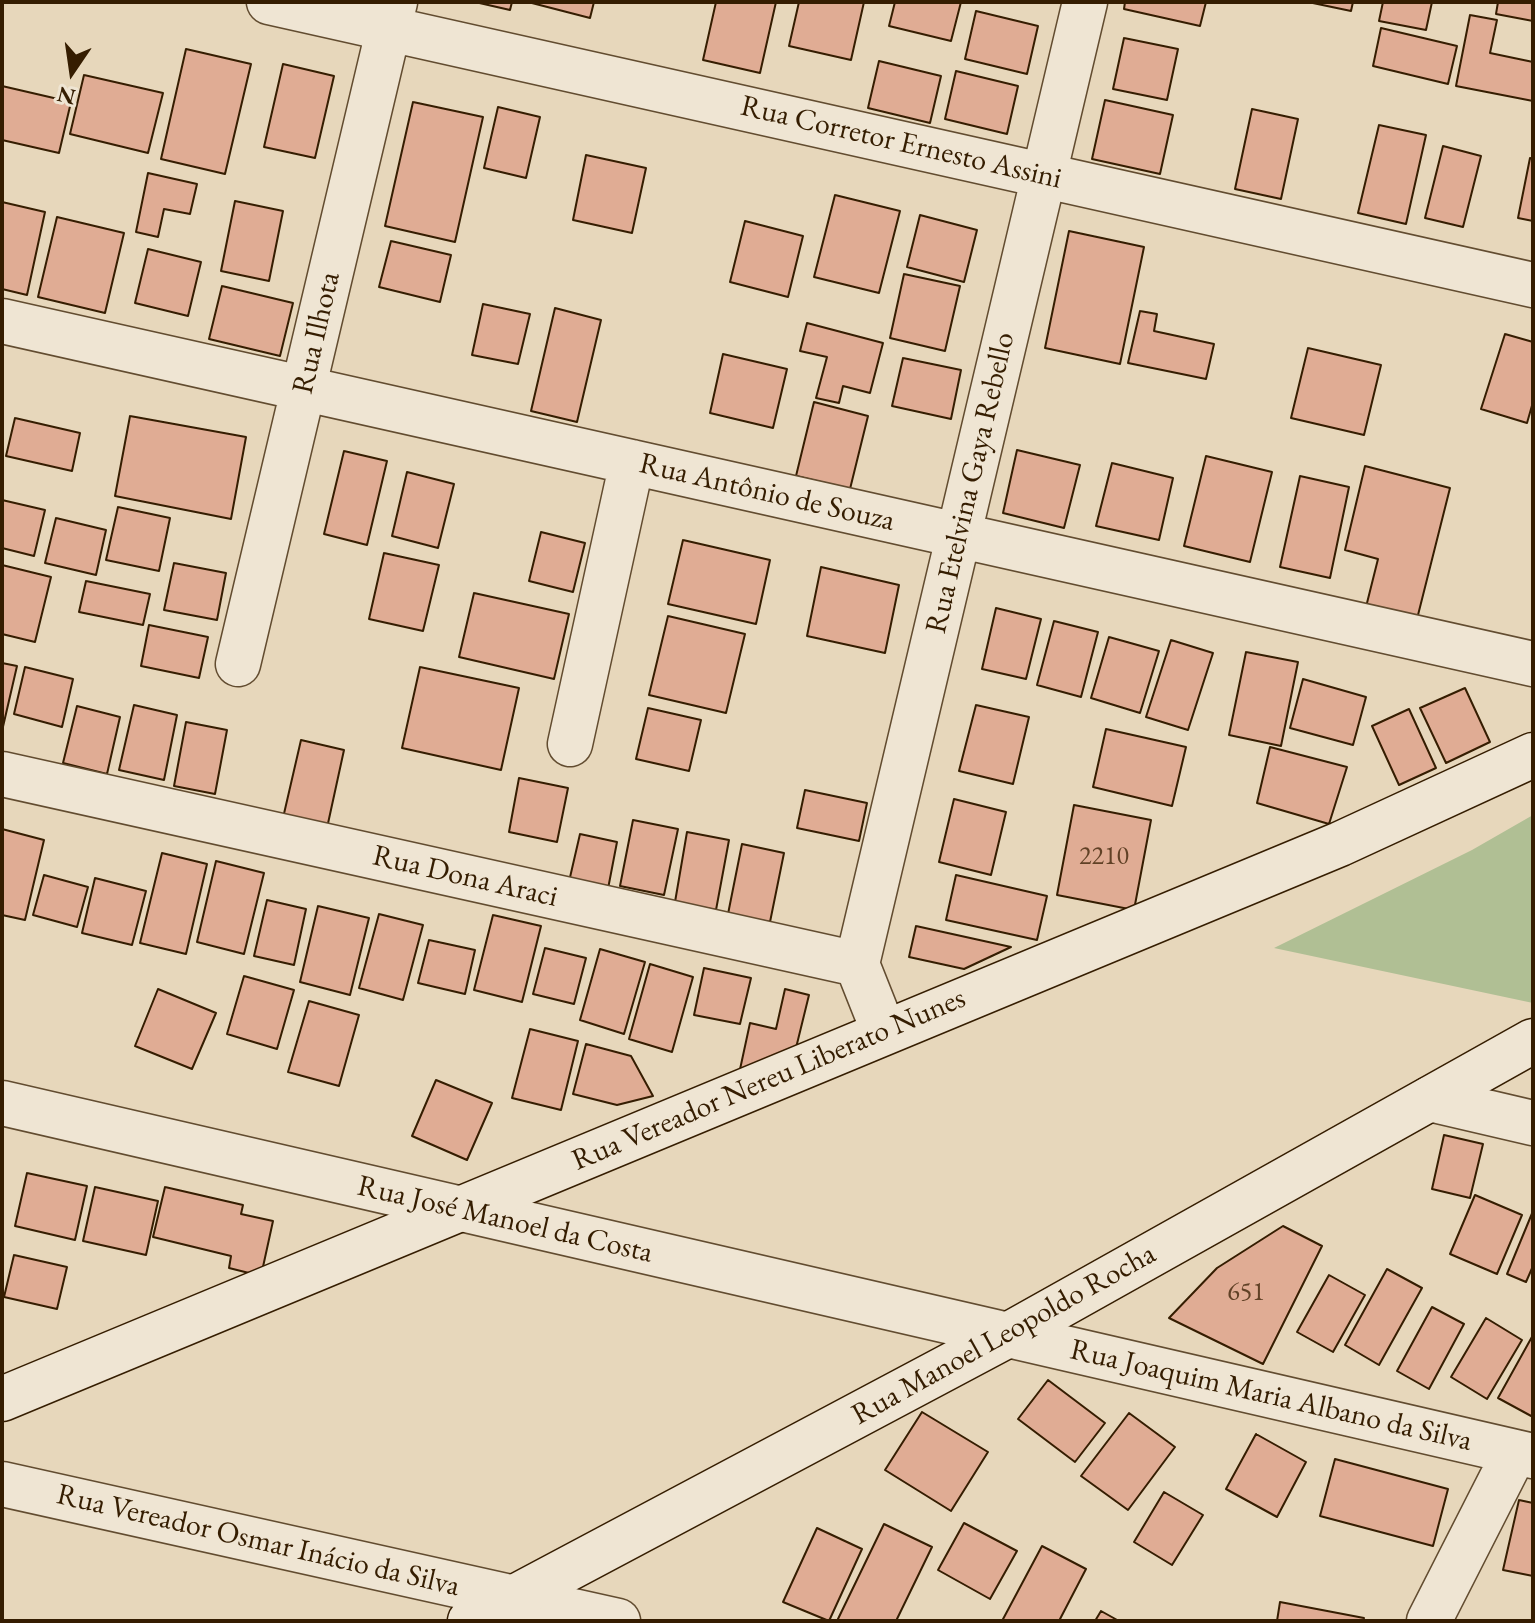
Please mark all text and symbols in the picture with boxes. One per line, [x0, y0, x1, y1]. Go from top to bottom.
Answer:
north arrow [32, 32, 112, 112]
text: N [55, 80, 78, 112]
street label: Rua Corretor Ernesto Assini [737, 89, 1065, 197]
street label: Rua Ilhota [285, 268, 349, 398]
street label: Rua Etelvina Gaya Rebello [919, 329, 1023, 637]
street label: Rua Antônio de Souza [636, 446, 898, 540]
street label: Rua Dona Araci [369, 838, 561, 916]
house number: 2210 [1079, 841, 1129, 873]
street label: Rua Vereador Nereu Liberato Nunes [567, 981, 971, 1179]
street label: Rua José Manoel da Costa [354, 1168, 656, 1272]
street label: Rua Manoel Leopoldo Rocha [846, 1236, 1162, 1434]
house number: 651 [1227, 1277, 1265, 1309]
street label: Rua Joaquim Maria Albano da Silva [1067, 1332, 1475, 1460]
street label: Rua Vereador Osmar Inácio da Silva [53, 1477, 463, 1605]

